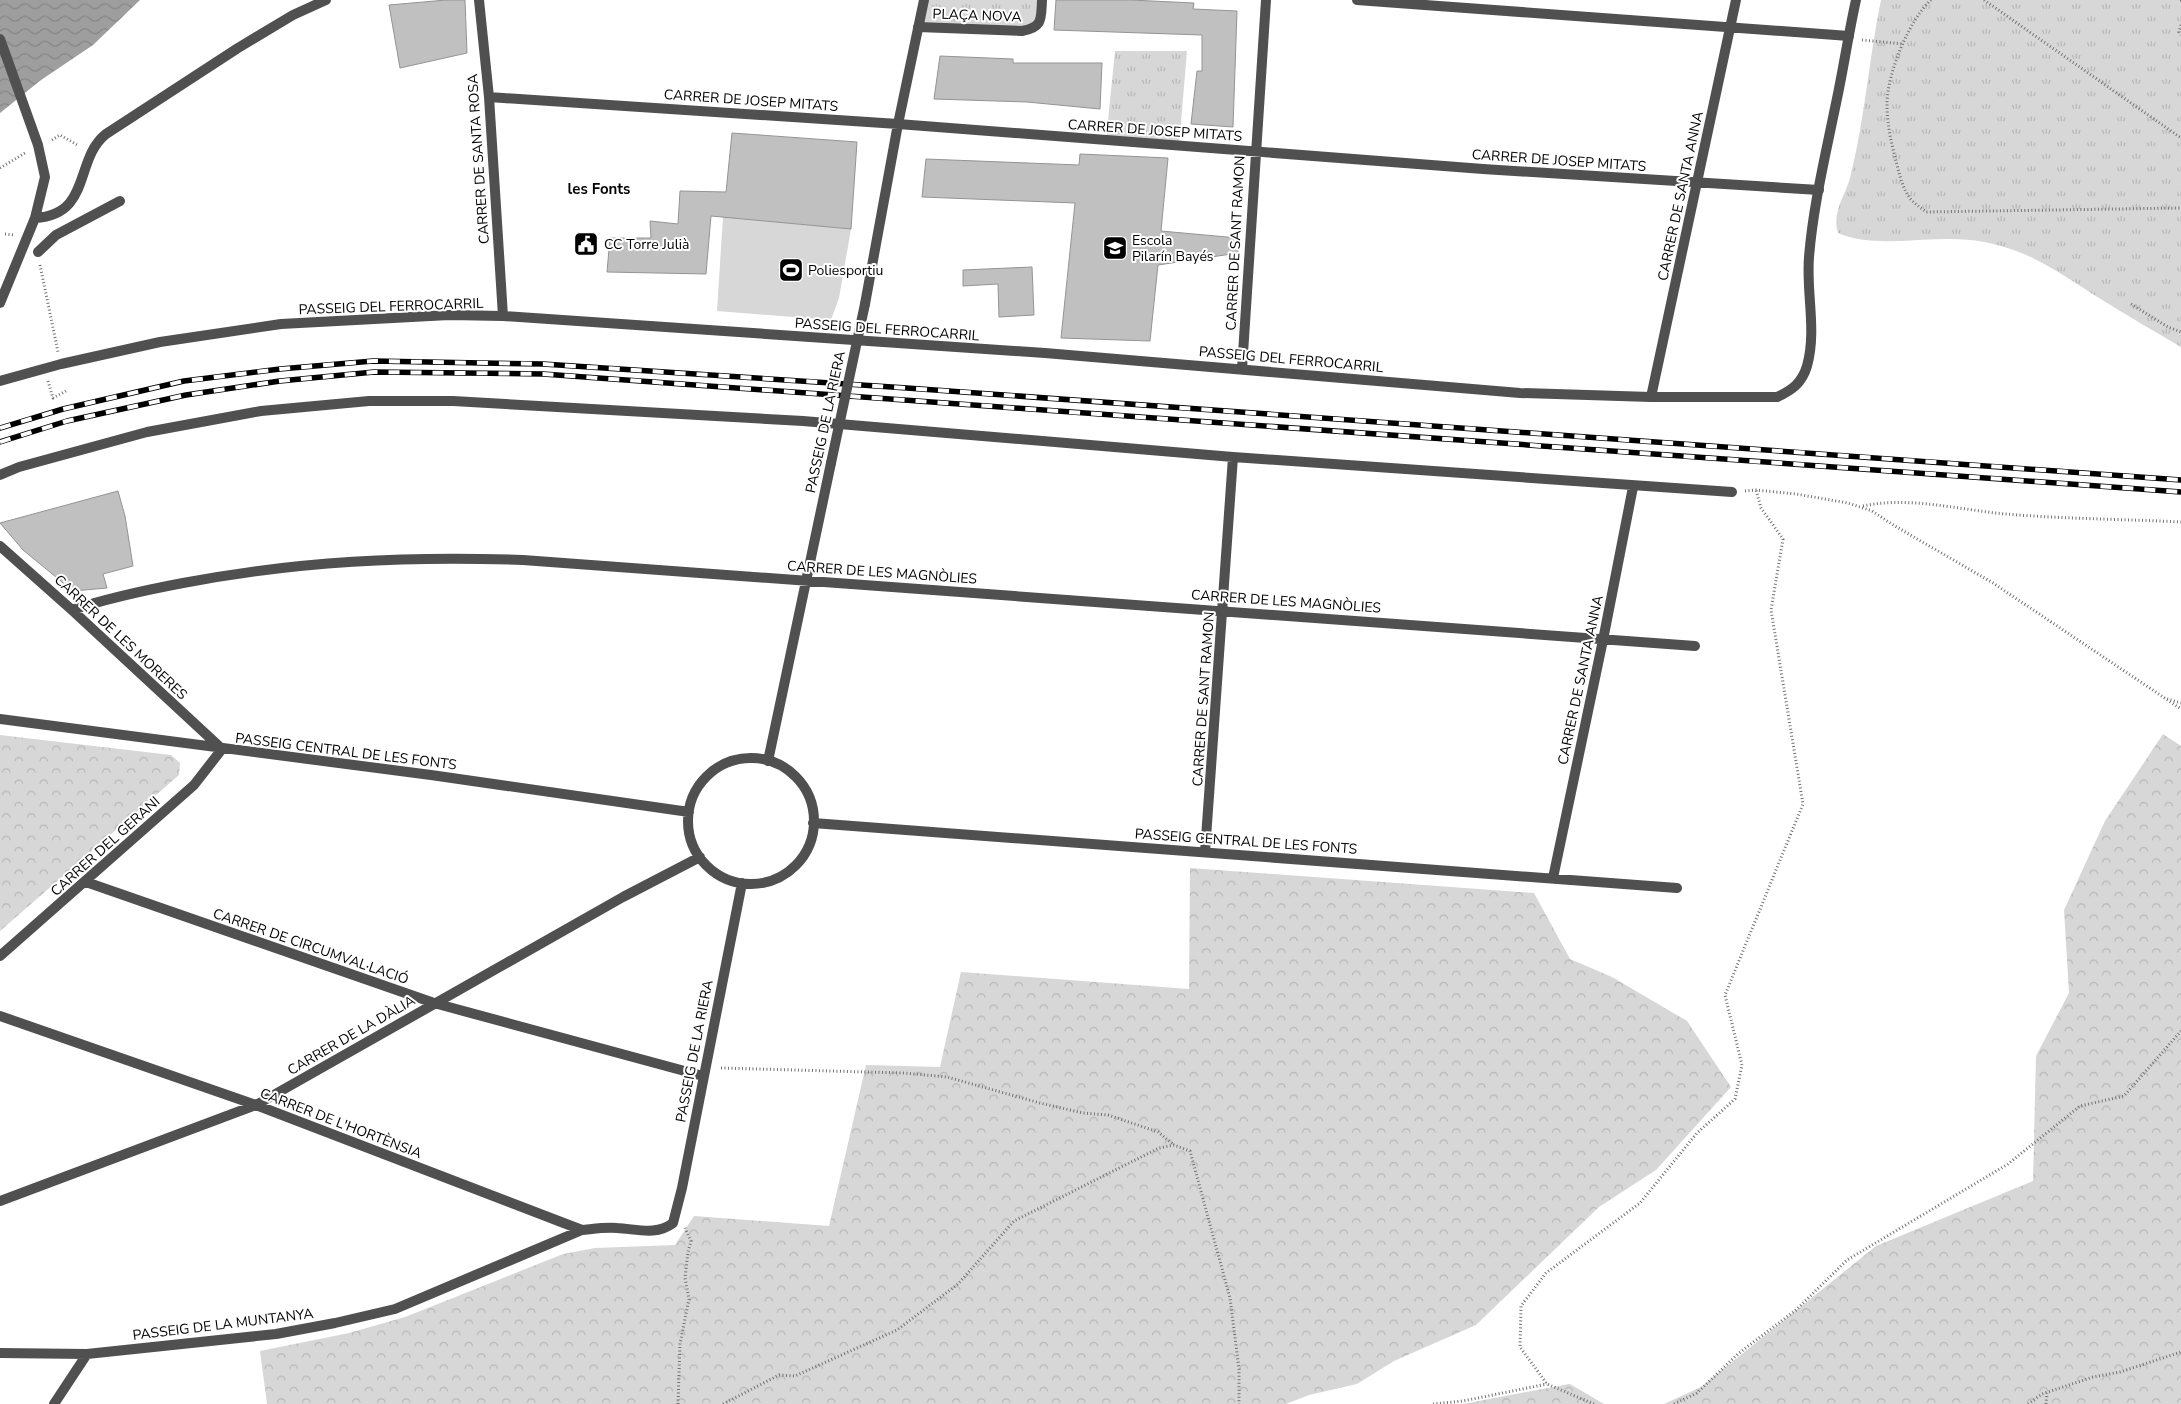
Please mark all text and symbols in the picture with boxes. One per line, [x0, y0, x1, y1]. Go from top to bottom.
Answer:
street label: PLAÇA NOVA [932, 4, 1022, 27]
street label: CARRER DE SANTA ROSA [463, 73, 494, 245]
street label: CARRER DE JOSEP MITATS [663, 85, 839, 116]
street label: CARRER DE SANTA ANNA [1653, 110, 1708, 283]
street label: CARRER DE JOSEP MITATS [1067, 115, 1243, 146]
street label: CARRER DE JOSEP MITATS [1471, 145, 1647, 176]
street label: CARRER DE SANT RAMON [1221, 155, 1250, 331]
district label: les Fonts [568, 179, 630, 199]
public building icon: CC Torre Julià [573, 231, 599, 257]
place label: Escola Pilarín Bayés [1132, 231, 1214, 266]
place label: CC Torre Julià [604, 235, 689, 254]
school or university icon: Escola Pilarín Bayés [1102, 235, 1128, 261]
sports icon: Poliesportiu [778, 257, 804, 283]
place label: Poliesportiu [808, 261, 883, 280]
street label: PASSEIG DEL FERROCARRIL [298, 294, 484, 319]
street label: PASSEIG DEL FERROCARRIL [794, 314, 980, 345]
street label: PASSEIG DEL FERROCARRIL [1198, 342, 1384, 377]
street label: PASSEIG DE LA RIERA [801, 349, 850, 495]
street label: CARRER DE LES MAGNÒLIES [786, 556, 978, 589]
street label: CARRER DE LES MORERES [50, 571, 192, 704]
street label: CARRER DE LES MAGNÒLIES [1190, 585, 1382, 618]
street label: CARRER DE SANTA ANNA [1553, 594, 1608, 767]
street label: CARRER DE SANT RAMON [1188, 611, 1219, 787]
street label: PASSEIG CENTRAL DE LES FONTS [234, 728, 458, 775]
street label: CARRER DEL GERANI [47, 792, 164, 900]
street label: PASSEIG CENTRAL DE LES FONTS [1134, 824, 1358, 859]
street label: CARRER DE CIRCUMVAL·LACIÓ [210, 904, 411, 989]
street label: PASSEIG DE LA RIERA [671, 978, 718, 1124]
street label: CARRER DE LA DÀLIA [284, 991, 418, 1080]
street label: CARRER DE L'HORTÈNSIA [257, 1084, 424, 1163]
street label: PASSEIG DE LA MUNTANYA [132, 1304, 315, 1345]

